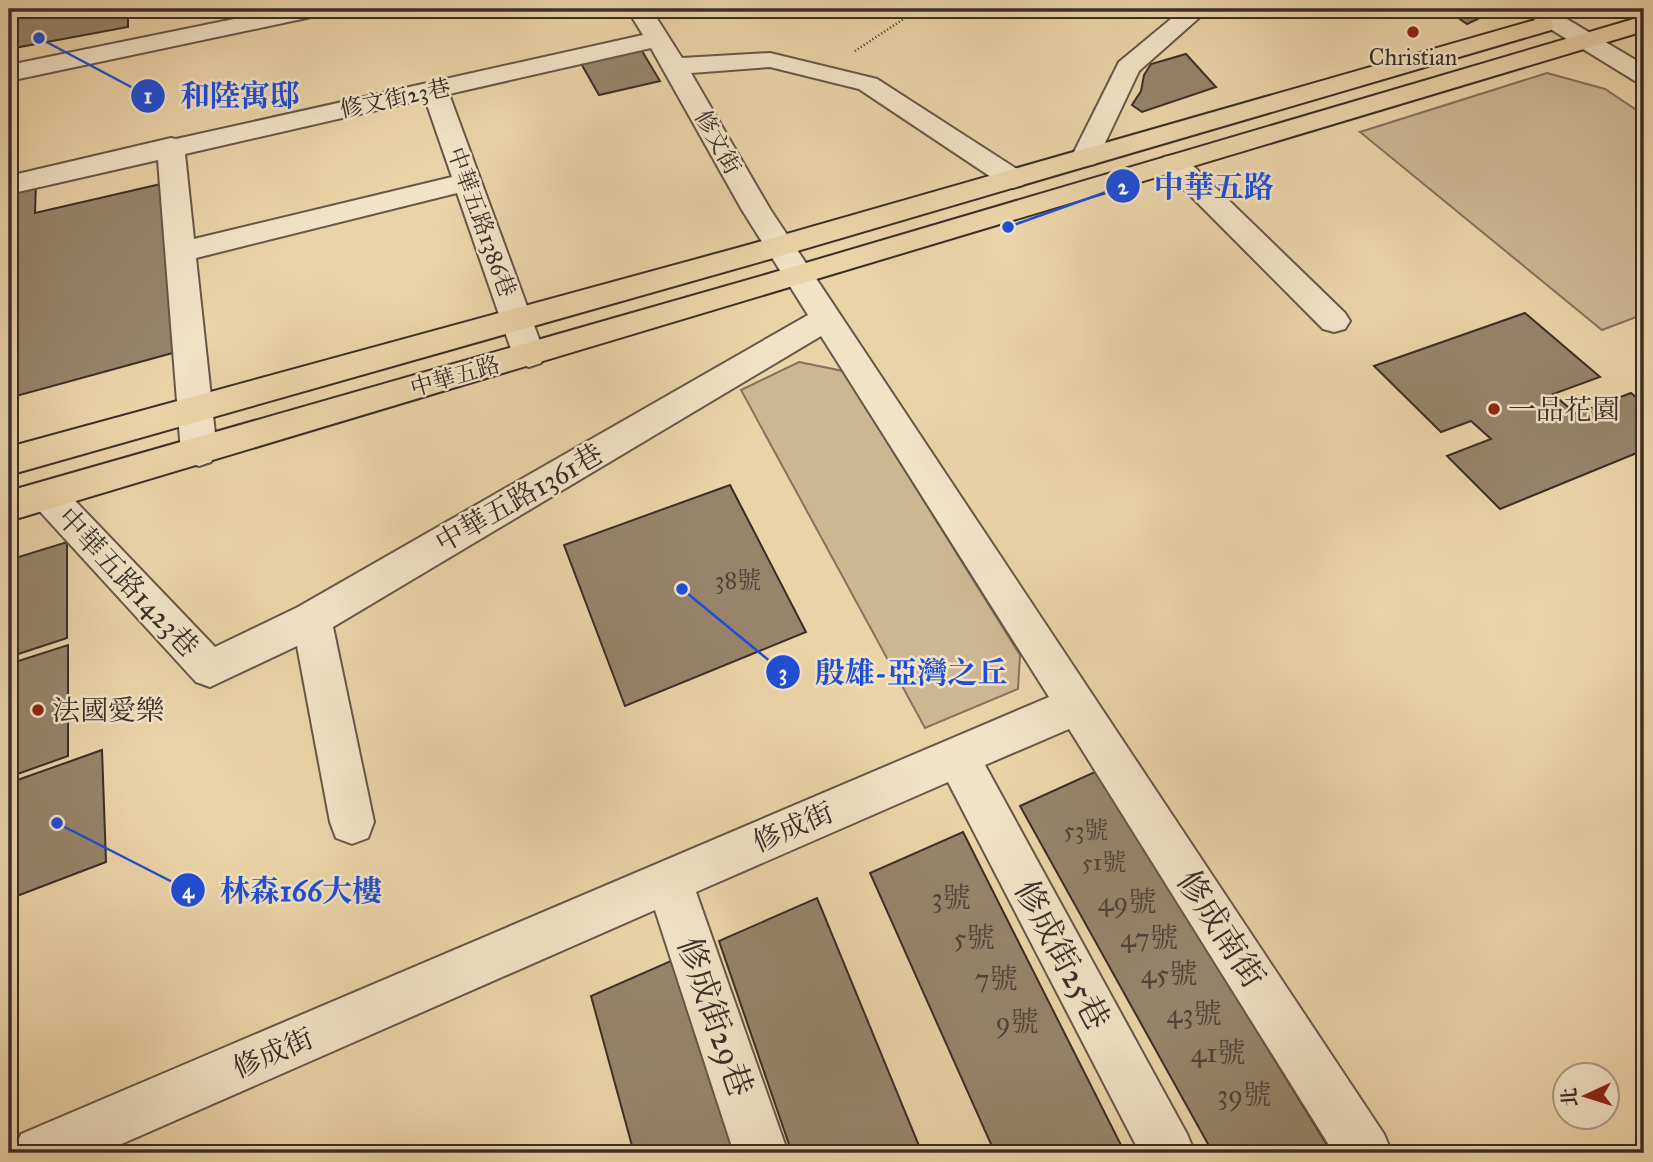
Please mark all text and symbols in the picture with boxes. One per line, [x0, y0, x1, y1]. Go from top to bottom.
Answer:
marker: Christian [1405, 24, 1421, 40]
place label: Christian [1369, 43, 1457, 71]
callout: 和陸寓邸 [131, 70, 314, 121]
street label: 修文街23巷 [337, 73, 453, 123]
text: 和陸寓邸 [180, 78, 300, 114]
text: 1 [144, 83, 152, 109]
street label: 修文街 [689, 105, 747, 179]
street label: 中華五路1386巷 [442, 143, 522, 301]
callout: 中華五路 [1105, 161, 1288, 212]
text: 中華五路 [1154, 169, 1274, 205]
text: 2 [1118, 174, 1129, 200]
street label: 中華五路 [407, 350, 503, 402]
place label: 一品花園 [1508, 392, 1620, 427]
marker: 一品花園 [1486, 401, 1502, 417]
street label: 中華五路1361巷 [429, 436, 609, 560]
street label: 中華五路1423巷 [50, 500, 206, 664]
house number: 38號 [715, 565, 761, 595]
callout: 殷雄-亞灣之丘 [766, 647, 1021, 698]
text: 殷雄-亞灣之丘 [815, 655, 1007, 691]
text: 3 [779, 660, 787, 686]
place label: 法國愛樂 [52, 693, 164, 728]
marker: 法國愛樂 [30, 702, 46, 718]
street label: 修成街 [747, 794, 839, 860]
house number: 53號 [1064, 815, 1108, 845]
house number: 51號 [1082, 847, 1126, 877]
street label: 修成南街 [1168, 863, 1274, 995]
callout: 林森166大樓 [171, 865, 396, 916]
text: 林森166大樓 [220, 873, 382, 909]
street label: 修成街25巷 [1006, 873, 1118, 1037]
text: 4 [182, 878, 195, 904]
house number: 3號 [931, 880, 971, 915]
house number: 49號 [1098, 884, 1156, 919]
house number: 5號 [953, 920, 995, 955]
house number: 47號 [1120, 920, 1178, 955]
street label: 修成街29巷 [668, 932, 761, 1102]
house number: 45號 [1141, 956, 1197, 991]
house number: 7號 [975, 961, 1017, 996]
house number: 43號 [1167, 996, 1221, 1031]
house number: 9號 [995, 1004, 1039, 1039]
street label: 修成街 [227, 1020, 319, 1086]
house number: 41號 [1191, 1035, 1245, 1070]
north arrow [1552, 1060, 1622, 1130]
house number: 39號 [1217, 1077, 1271, 1112]
text: 北 [1557, 1087, 1582, 1107]

